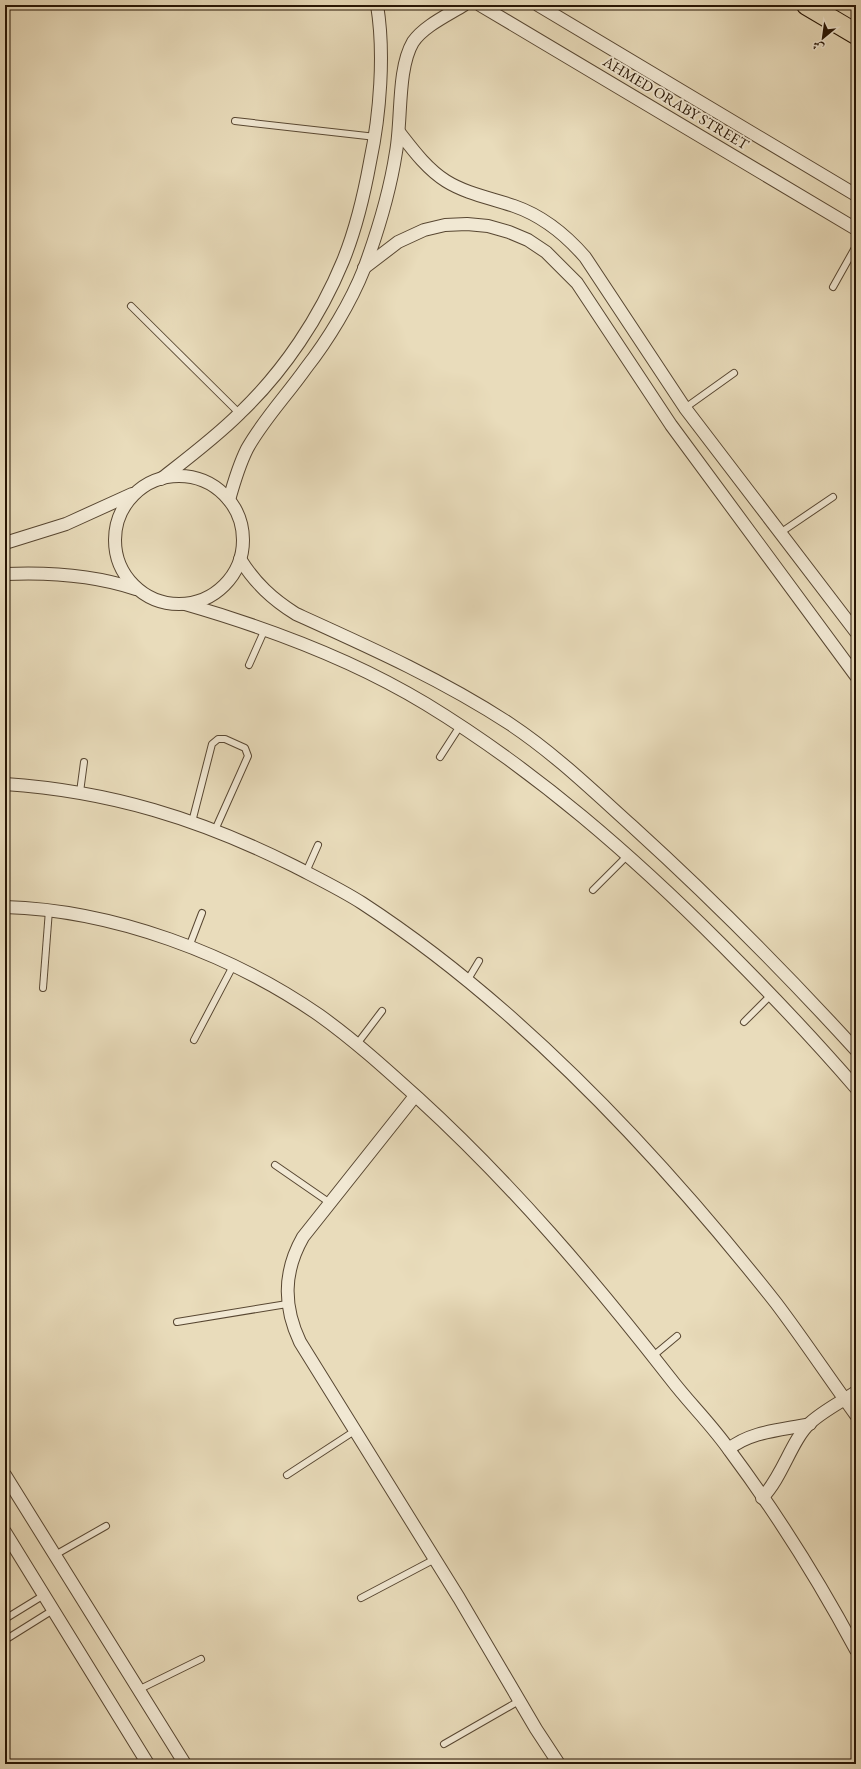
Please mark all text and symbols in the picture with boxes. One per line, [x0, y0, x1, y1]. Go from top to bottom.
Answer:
north arrow [803, 18, 843, 58]
text: ش [810, 38, 826, 56]
street label: AHMED ORABY STREET [599, 51, 753, 154]

